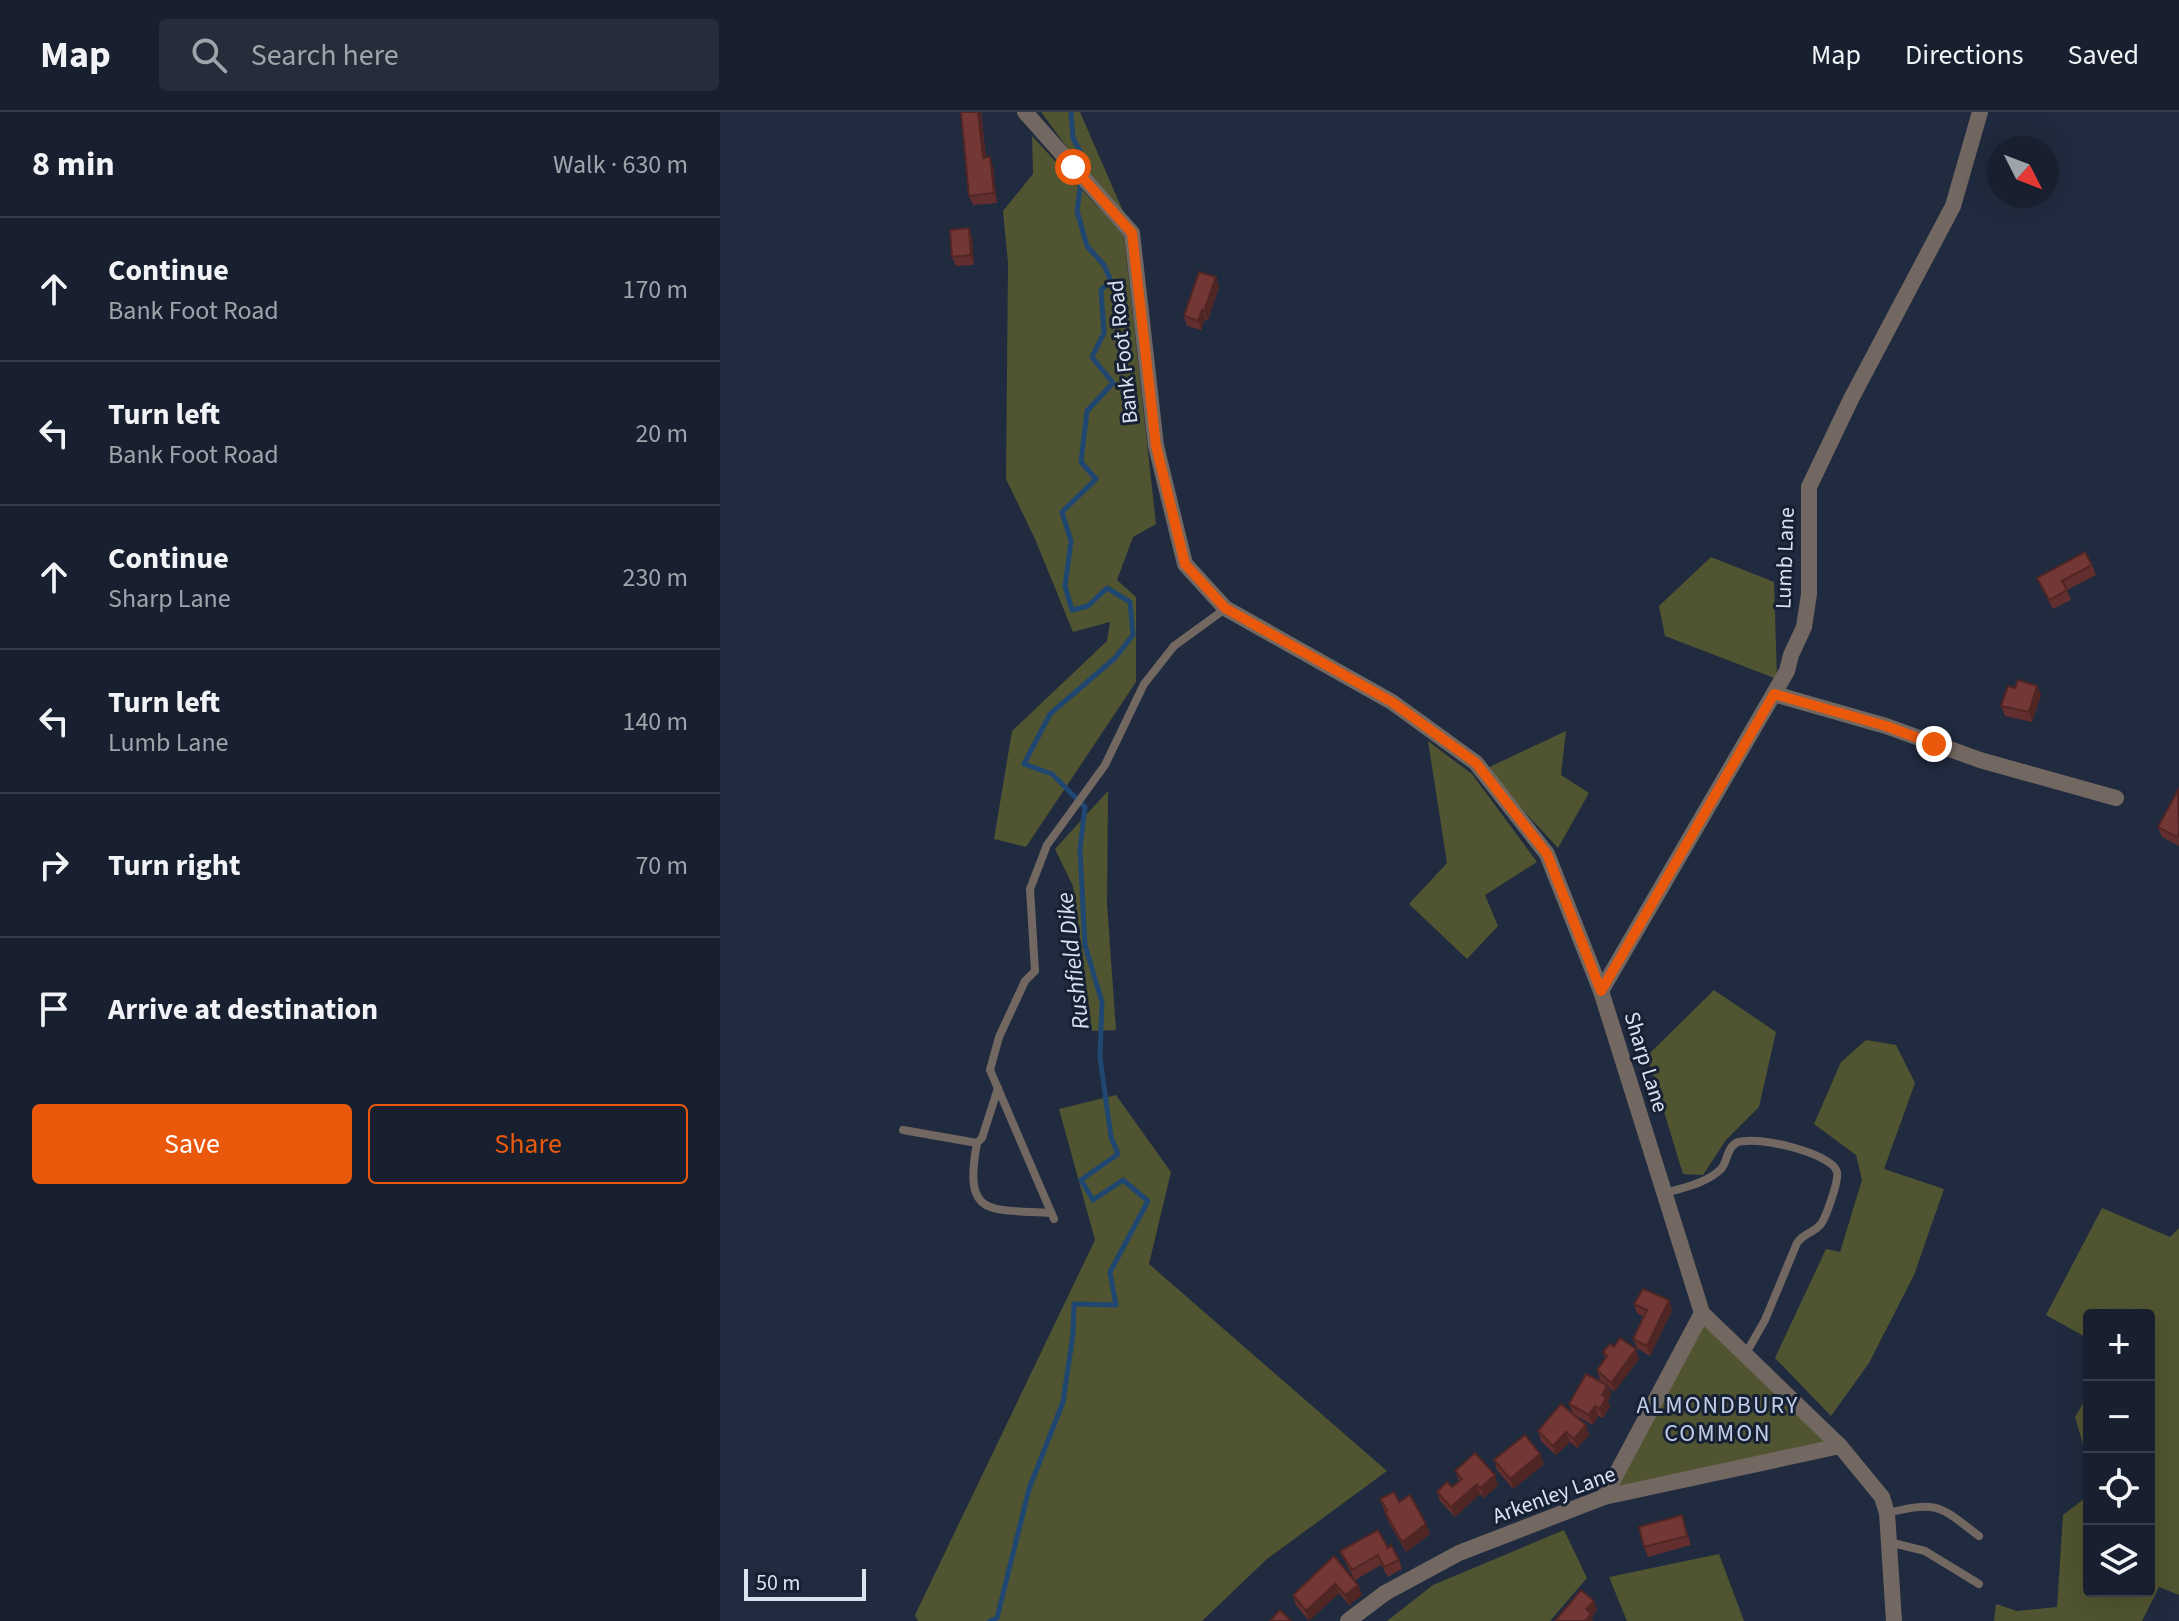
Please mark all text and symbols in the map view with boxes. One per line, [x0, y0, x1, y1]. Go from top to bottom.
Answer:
search box [159, 19, 719, 91]
text: Map [40, 28, 111, 82]
icon: search [187, 33, 231, 77]
text: Search here [251, 34, 399, 77]
text: Map [1811, 35, 1861, 75]
text: Directions [1905, 35, 2024, 75]
text: Saved [2068, 35, 2139, 75]
north arrow [1987, 136, 2059, 208]
text: 8 min [32, 140, 115, 189]
text: Walk · 630 m [553, 146, 688, 183]
route start [1055, 149, 1091, 185]
text: Continue [108, 249, 229, 292]
icon: ahead [32, 267, 76, 311]
text: 170 m [622, 271, 688, 308]
street label: Bank Foot Road [1100, 279, 1146, 425]
text: Bank Foot Road [108, 292, 279, 329]
text: Turn left [108, 393, 220, 436]
icon: left [32, 411, 76, 455]
text: 20 m [635, 415, 688, 452]
text: Bank Foot Road [108, 436, 279, 473]
street label: Lumb Lane [1767, 506, 1803, 610]
text: Continue [108, 537, 229, 580]
icon: ahead [32, 555, 76, 599]
text: 230 m [622, 559, 688, 596]
text: Sharp Lane [108, 580, 231, 617]
text: Turn left [108, 681, 220, 724]
icon: left [32, 699, 76, 743]
text: 140 m [622, 703, 688, 740]
text: Lumb Lane [108, 724, 229, 761]
route end [1916, 726, 1952, 762]
icon: right [32, 843, 76, 887]
text: Turn right [108, 844, 240, 887]
text: 70 m [635, 847, 688, 884]
water label: Rushfield Dike [1047, 890, 1099, 1032]
icon: arrive [32, 987, 76, 1031]
text: Arrive at destination [108, 988, 378, 1031]
street label: Sharp Lane [1616, 1008, 1676, 1116]
button: Save [32, 1104, 352, 1184]
button: Share [368, 1104, 688, 1184]
map controls [2083, 1309, 2155, 1597]
button: + [2083, 1309, 2155, 1381]
button: − [2083, 1381, 2155, 1453]
district label: ALMONDBURY COMMON [1636, 1388, 1800, 1451]
button: locate [2083, 1453, 2155, 1525]
street label: Arkenley Lane [1488, 1458, 1620, 1532]
button: layers [2083, 1525, 2155, 1597]
scale bar [744, 1565, 866, 1601]
text: 50 m [756, 1567, 801, 1599]

